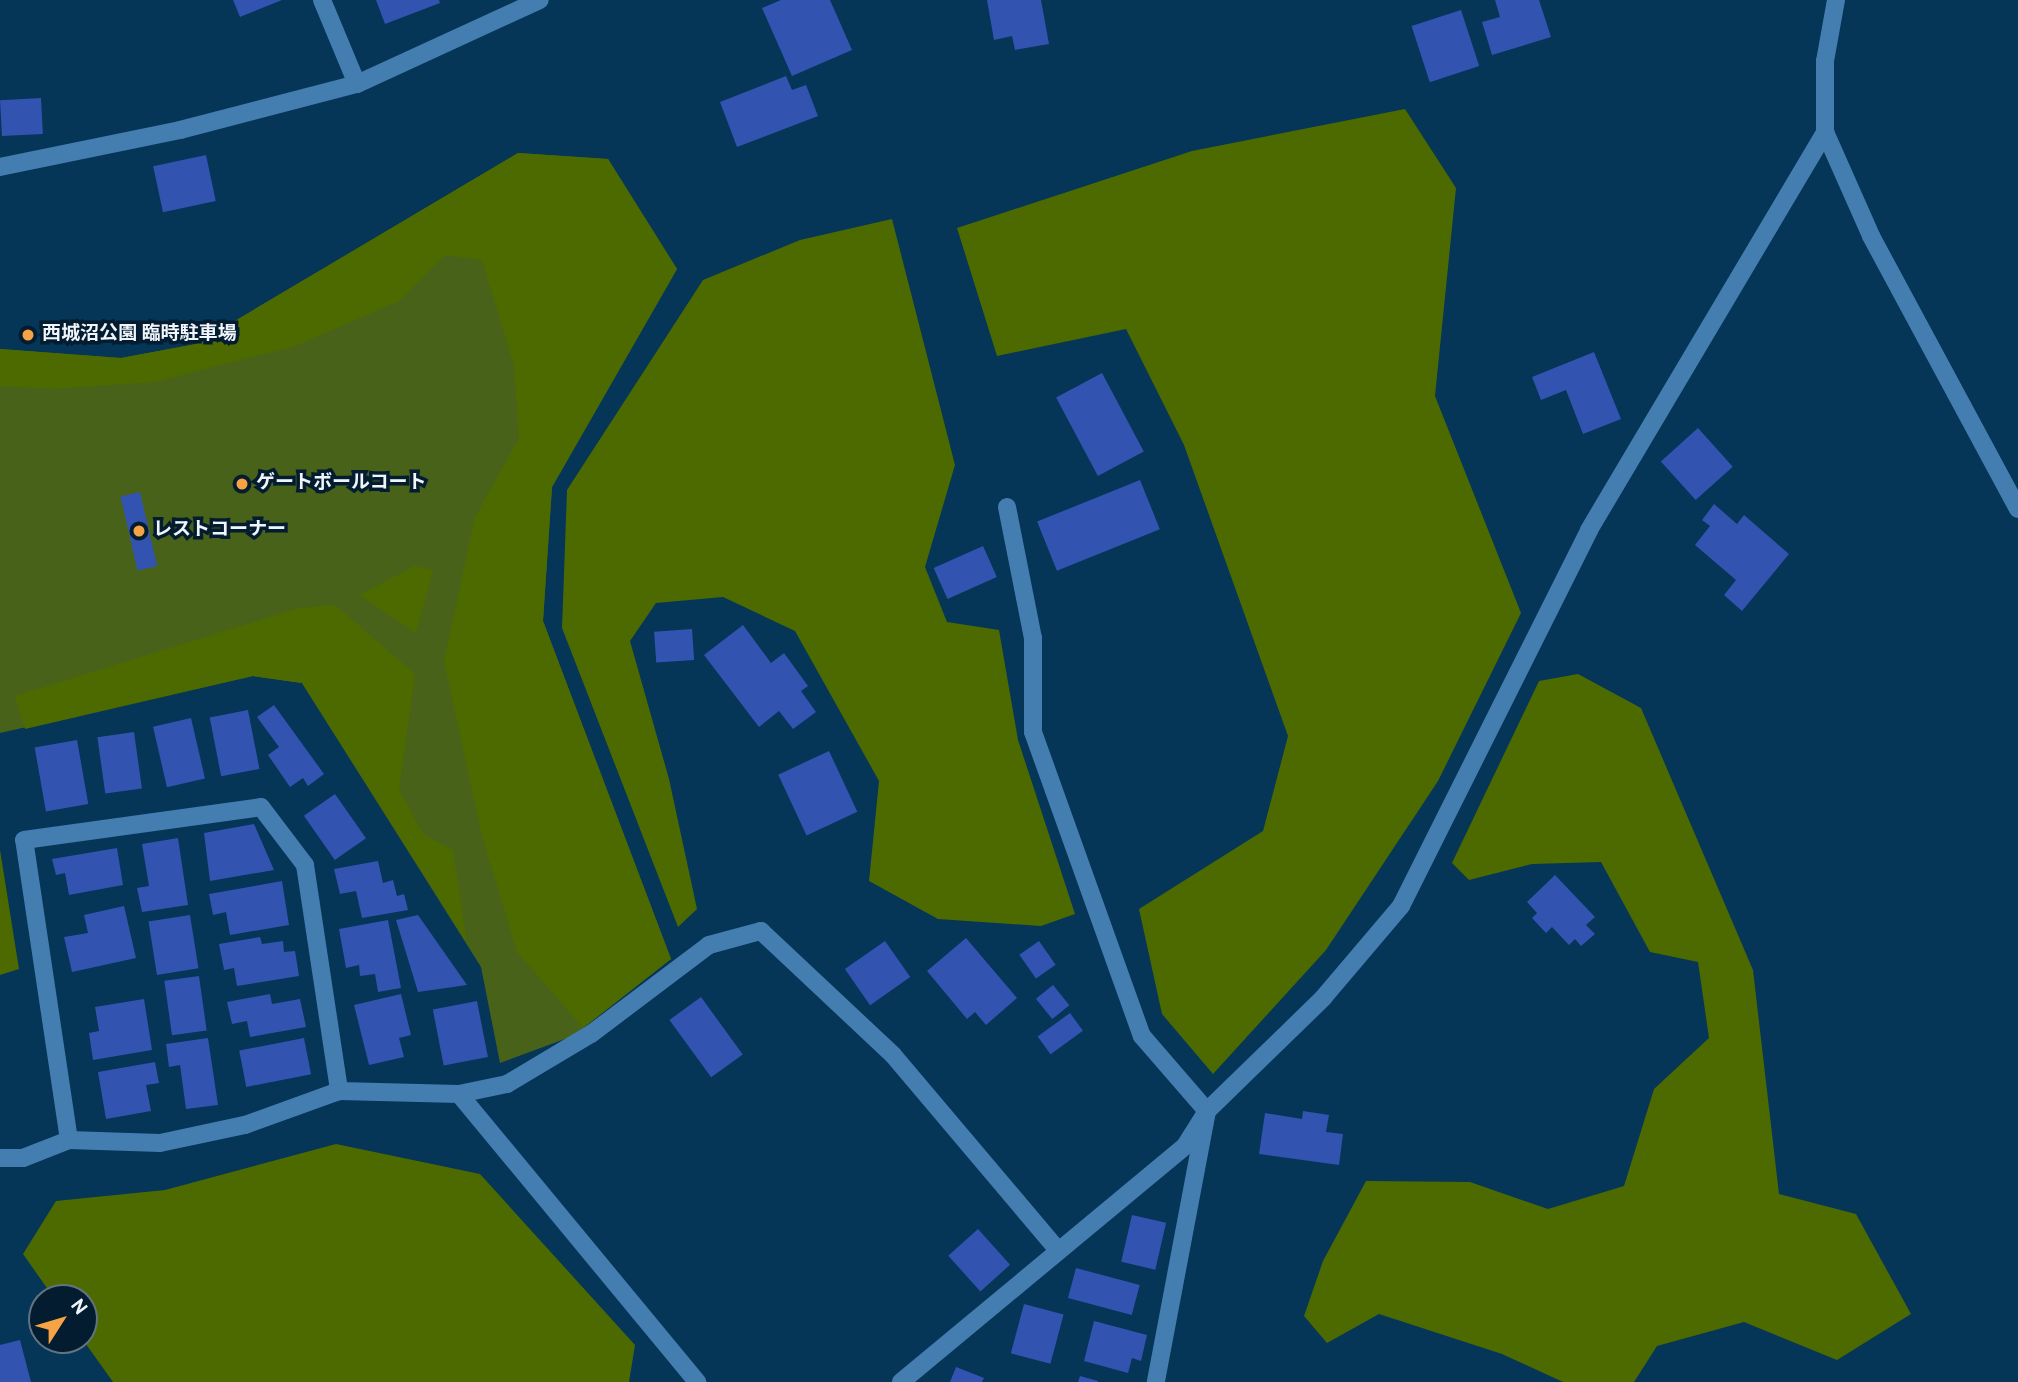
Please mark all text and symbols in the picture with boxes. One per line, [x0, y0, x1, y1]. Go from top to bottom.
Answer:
place label: 西城沼公園 臨時駐車場 [42, 324, 237, 346]
marker: 西城沼公園 臨時駐車場 [20, 327, 36, 343]
place label: ゲートボールコート [256, 473, 427, 495]
marker: ゲートボールコート [234, 476, 250, 492]
place label: レストコーナー [153, 520, 286, 542]
marker: レストコーナー [131, 523, 147, 539]
north arrow [28, 1284, 98, 1354]
text: N [64, 1295, 92, 1320]

